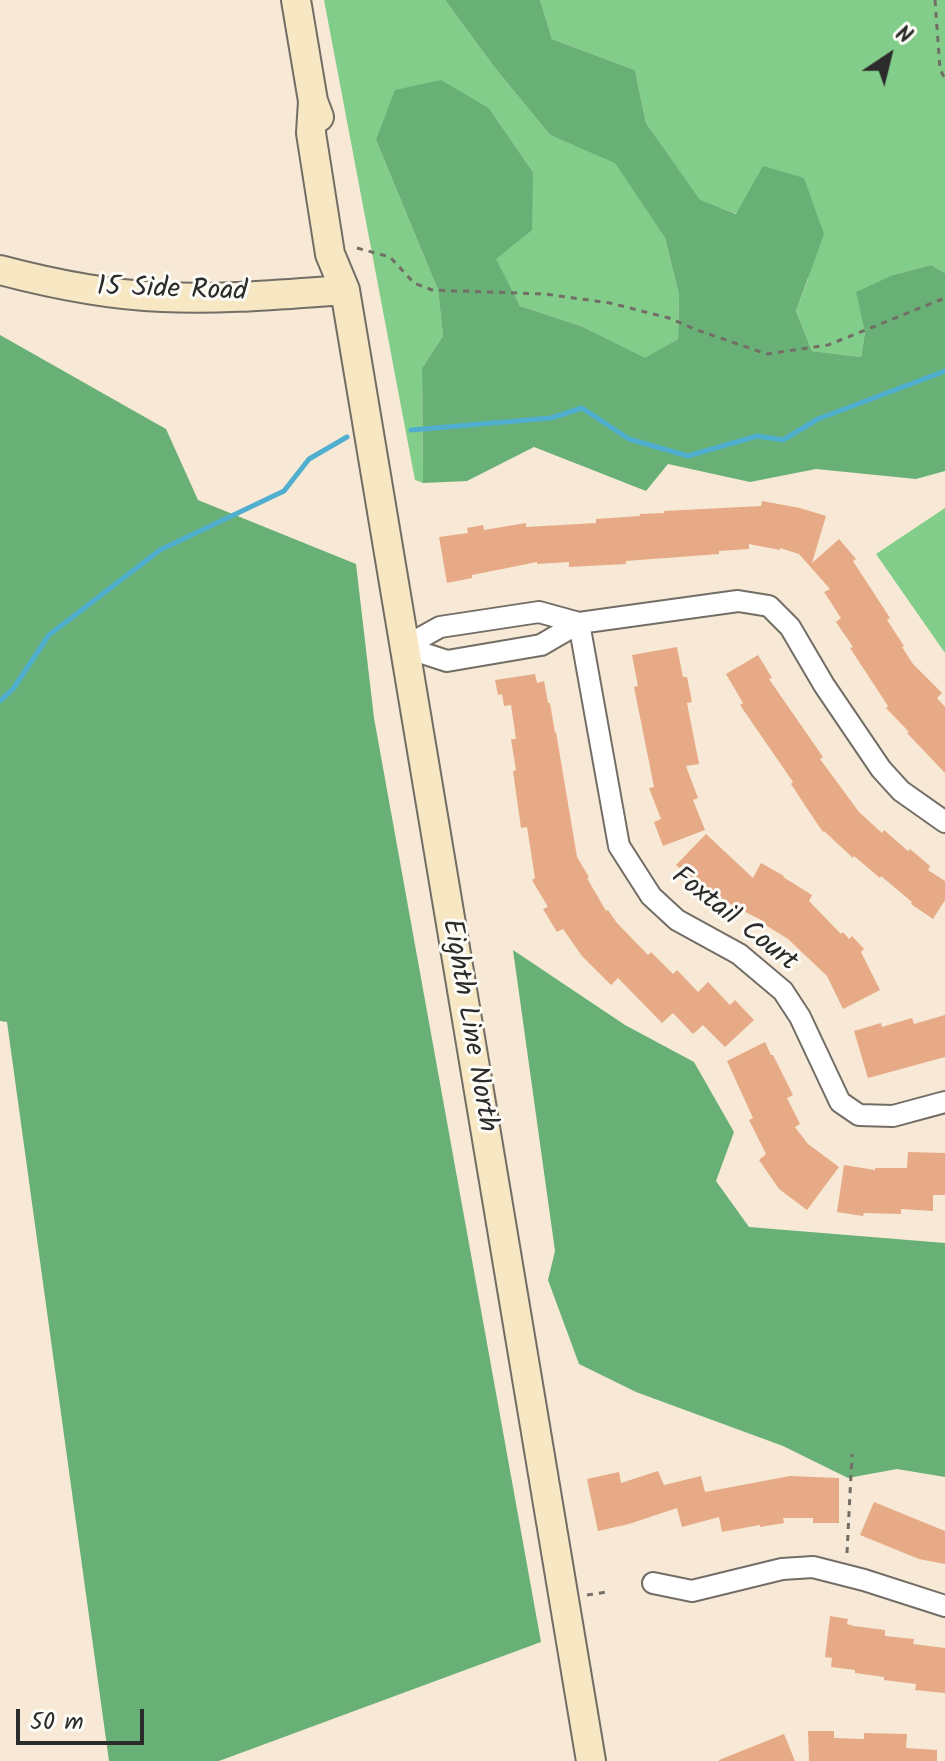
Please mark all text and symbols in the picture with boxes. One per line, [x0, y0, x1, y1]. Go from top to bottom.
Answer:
north arrow [849, 16, 929, 96]
text: N [887, 18, 919, 54]
street label: 15 Side Road [96, 273, 248, 311]
street label: Foxtail Court [663, 861, 803, 981]
street label: Eighth Line North [432, 917, 502, 1135]
scale bar [20, 1693, 148, 1743]
text: 50 m [30, 1703, 84, 1742]

